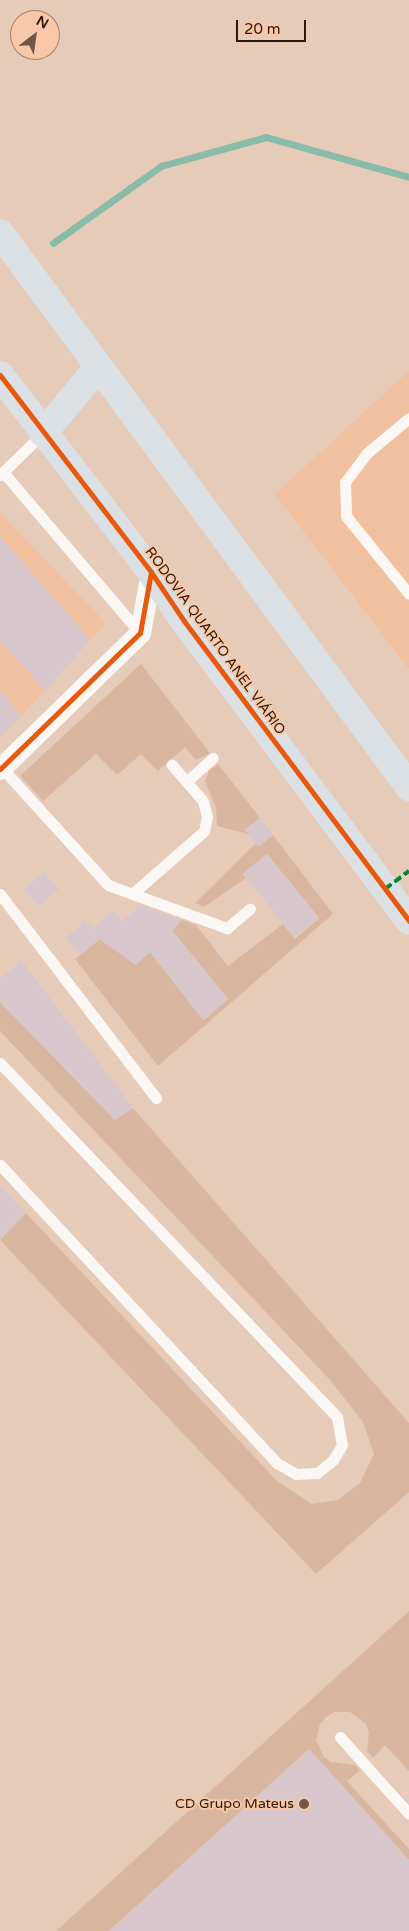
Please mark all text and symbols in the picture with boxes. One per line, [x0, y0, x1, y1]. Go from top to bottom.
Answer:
north arrow [10, 10, 60, 60]
scale bar [239, 10, 309, 42]
text: N [33, 12, 51, 33]
text: 20 m [244, 20, 281, 38]
street label: RODOVIA QUARTO ANEL VIÁRIO [141, 544, 289, 738]
place label: CD Grupo Mateus [175, 1796, 294, 1812]
marker: CD Grupo Mateus [298, 1798, 310, 1810]

